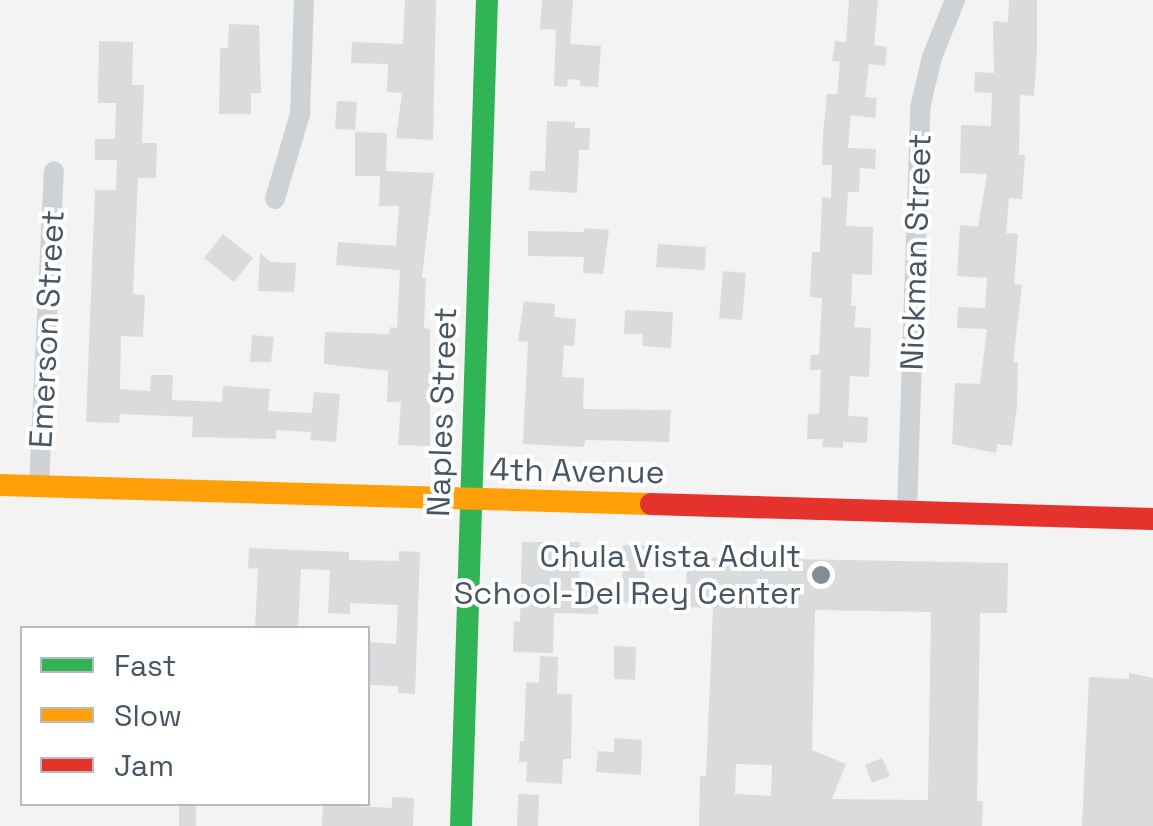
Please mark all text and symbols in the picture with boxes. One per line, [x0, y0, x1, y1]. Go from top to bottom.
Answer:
street label: Nickman Street [893, 133, 939, 371]
street label: Emerson Street [22, 209, 72, 449]
street label: Naples Street [419, 306, 465, 518]
street label: 4th Avenue [489, 450, 665, 492]
place label: Chula Vista Adult School-Del Rey Center [454, 538, 801, 613]
marker: Chula Vista Adult School-Del Rey Center [810, 564, 832, 586]
legend [20, 626, 370, 806]
text: Fast [114, 646, 176, 685]
text: Slow [114, 696, 182, 735]
text: Jam [114, 746, 174, 785]

